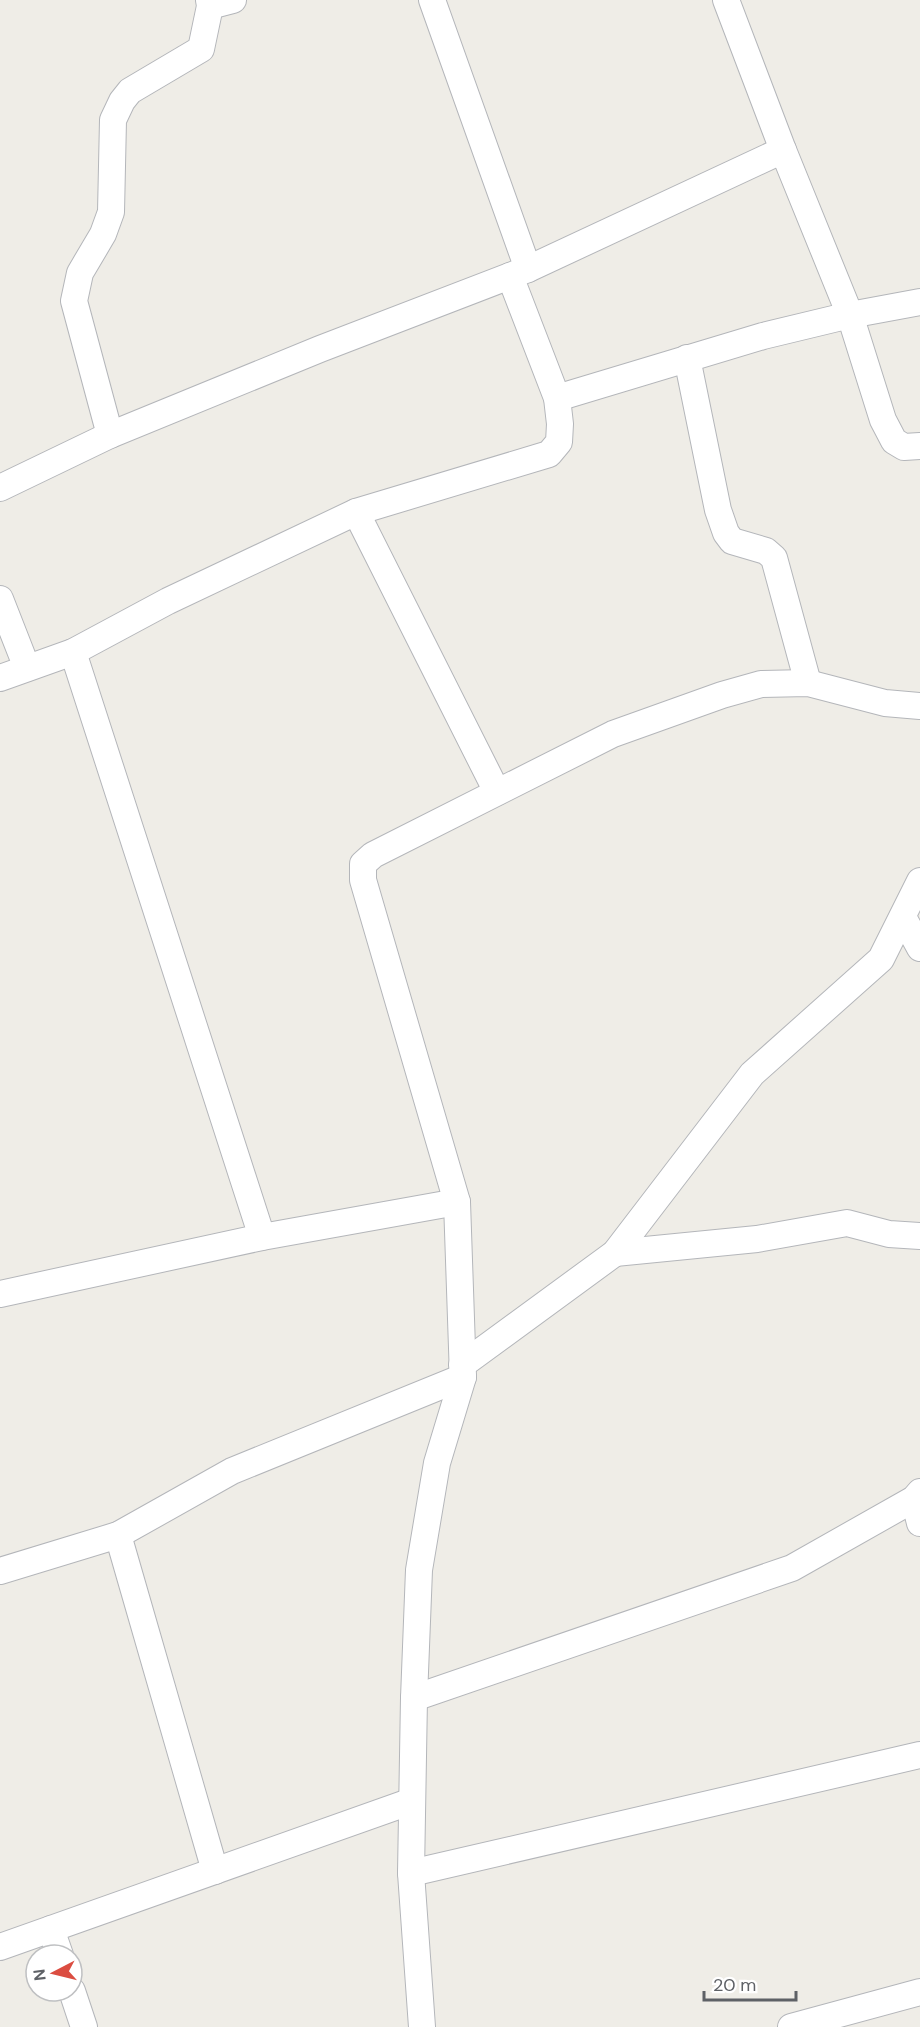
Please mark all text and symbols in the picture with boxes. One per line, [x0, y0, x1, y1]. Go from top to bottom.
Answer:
north arrow [24, 1943, 84, 2003]
scale bar [704, 1964, 796, 2002]
text: N [28, 1968, 51, 1982]
text: 20 m [713, 1973, 756, 1997]

